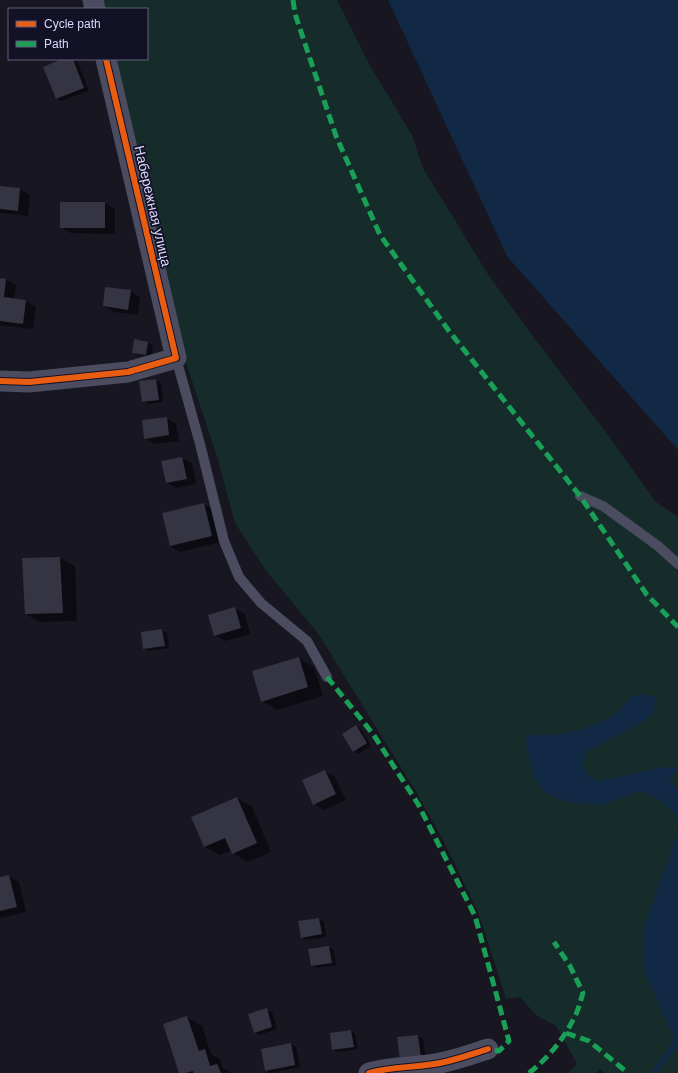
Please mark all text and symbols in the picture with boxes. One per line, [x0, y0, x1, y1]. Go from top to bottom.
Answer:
legend [8, 8, 148, 60]
text: Cycle path [44, 17, 101, 31]
text: Path [44, 37, 69, 51]
street label: Набережная улица [131, 144, 175, 268]

